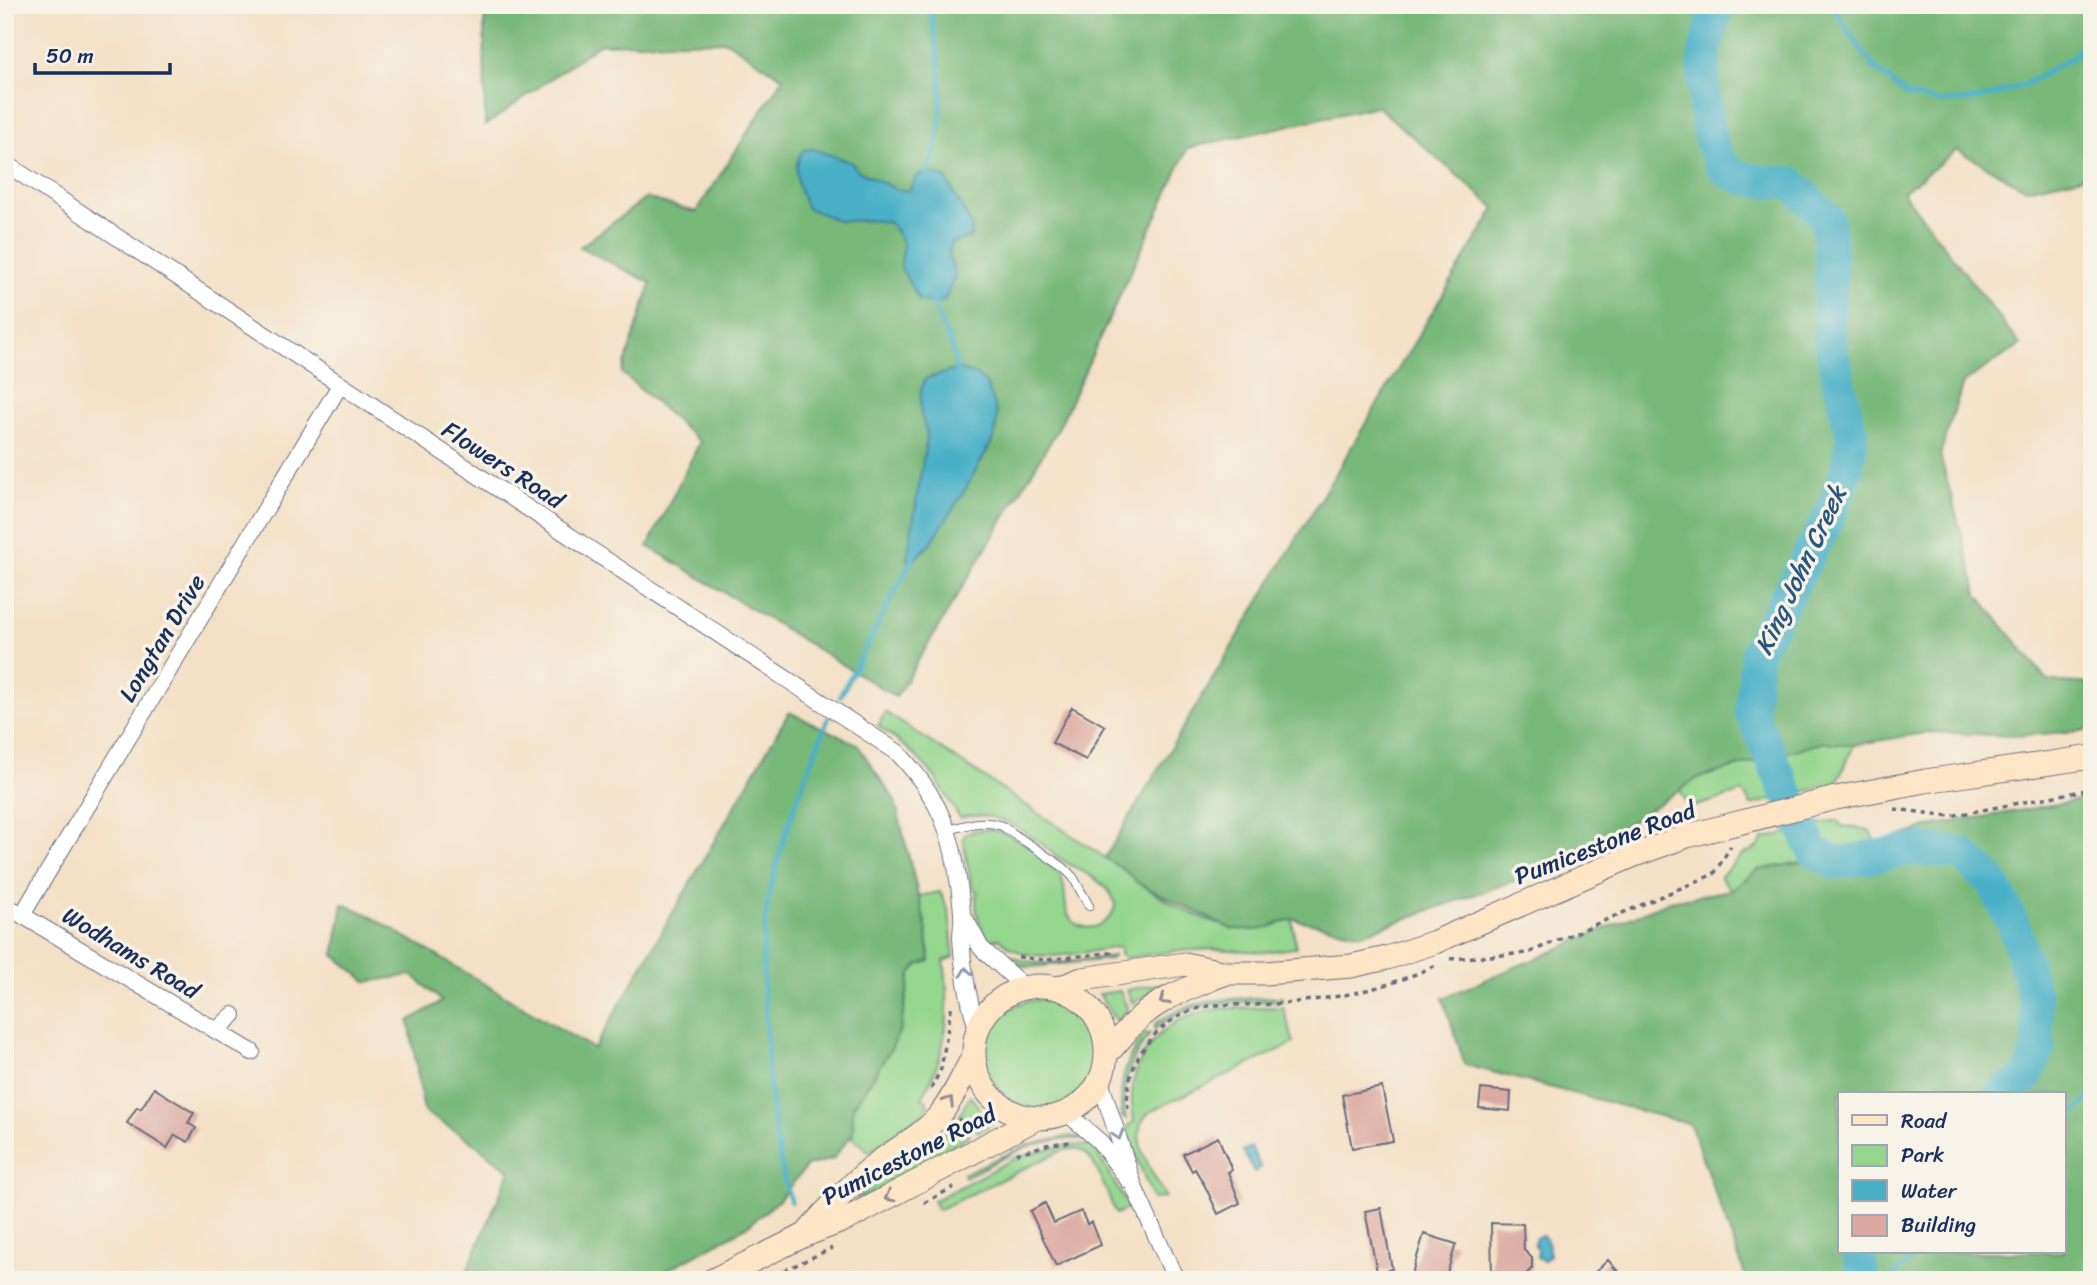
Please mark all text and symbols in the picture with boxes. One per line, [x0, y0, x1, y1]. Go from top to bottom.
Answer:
scale bar [35, 32, 170, 76]
text: 50 m [46, 37, 94, 75]
street label: Flowers Road [433, 409, 574, 521]
water label: King John Creek [1741, 476, 1860, 662]
street label: Longtan Drive [107, 566, 217, 710]
street label: Pumicestone Road [1508, 789, 1703, 897]
street label: Wodhams Road [54, 895, 209, 1012]
one-way arrow [958, 966, 973, 978]
one-way arrow [1158, 992, 1171, 1005]
street label: Pumicestone Road [814, 1092, 1005, 1217]
legend [1838, 1092, 2066, 1254]
one-way arrow [940, 1096, 953, 1109]
text: Road [1901, 1102, 1948, 1140]
one-way arrow [1110, 1128, 1124, 1140]
text: Park [1901, 1136, 1944, 1174]
text: Water [1901, 1172, 1958, 1210]
one-way arrow [883, 1189, 896, 1202]
text: Building [1901, 1206, 1977, 1244]

